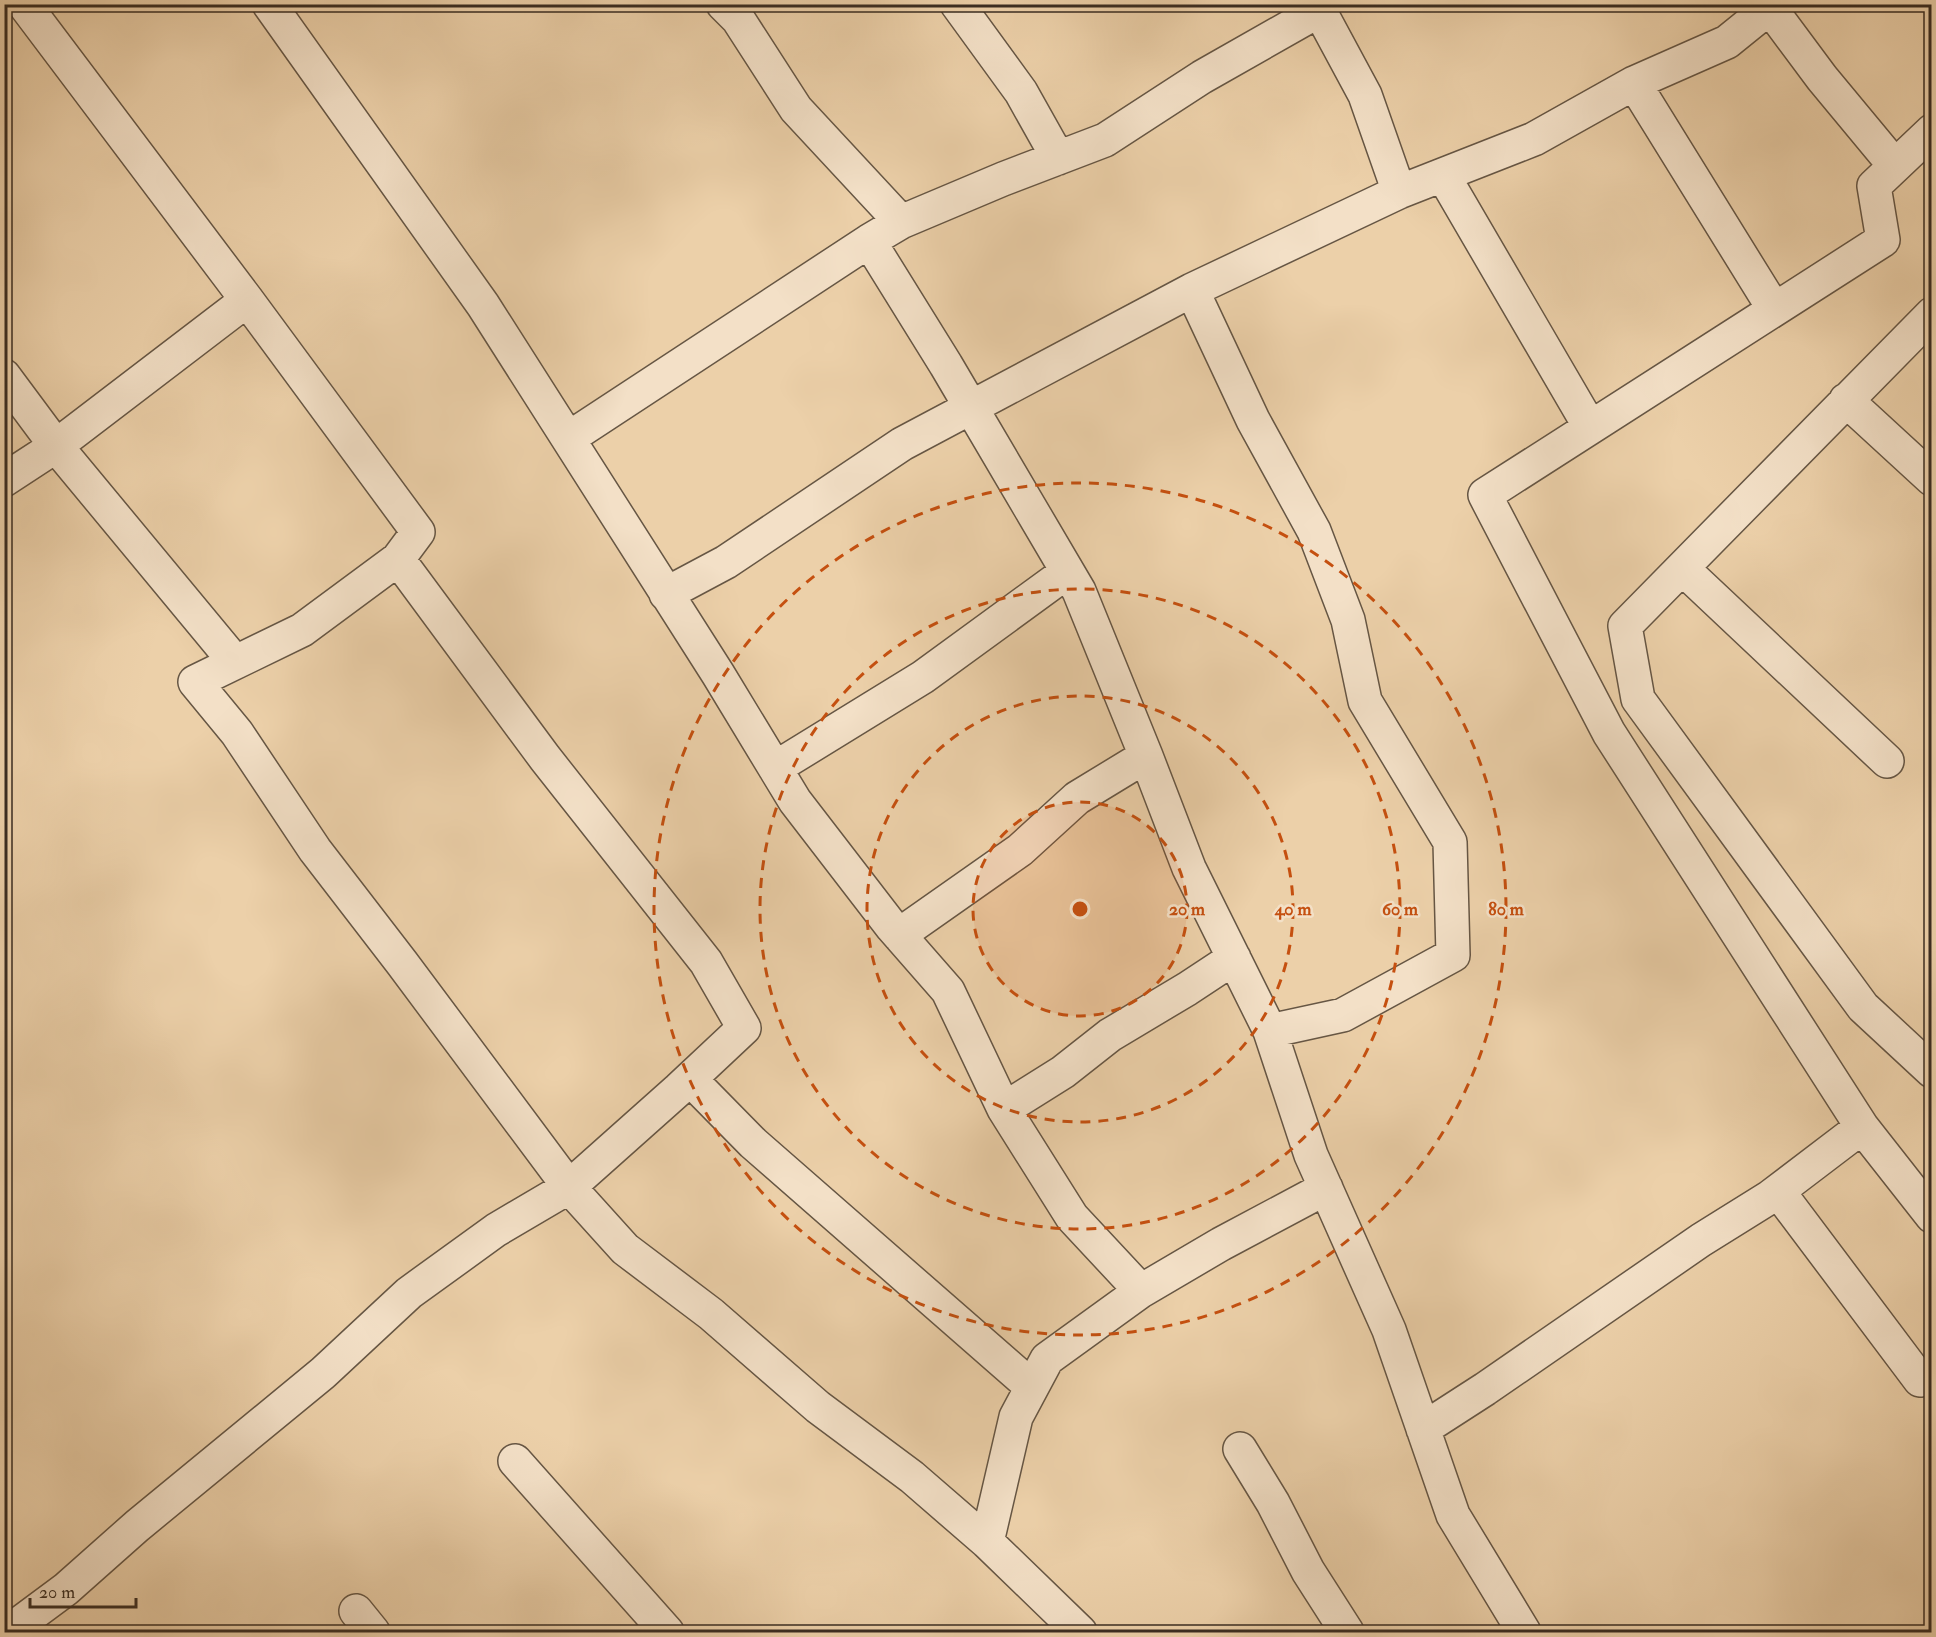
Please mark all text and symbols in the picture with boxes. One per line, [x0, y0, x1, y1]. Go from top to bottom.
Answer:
text: 20 m [1169, 898, 1206, 921]
text: 40 m [1274, 898, 1312, 921]
text: 60 m [1382, 898, 1419, 921]
text: 80 m [1488, 898, 1525, 921]
centre of rings [1070, 899, 1090, 919]
scale bar [30, 1571, 136, 1609]
text: 20 m [39, 1581, 75, 1604]

